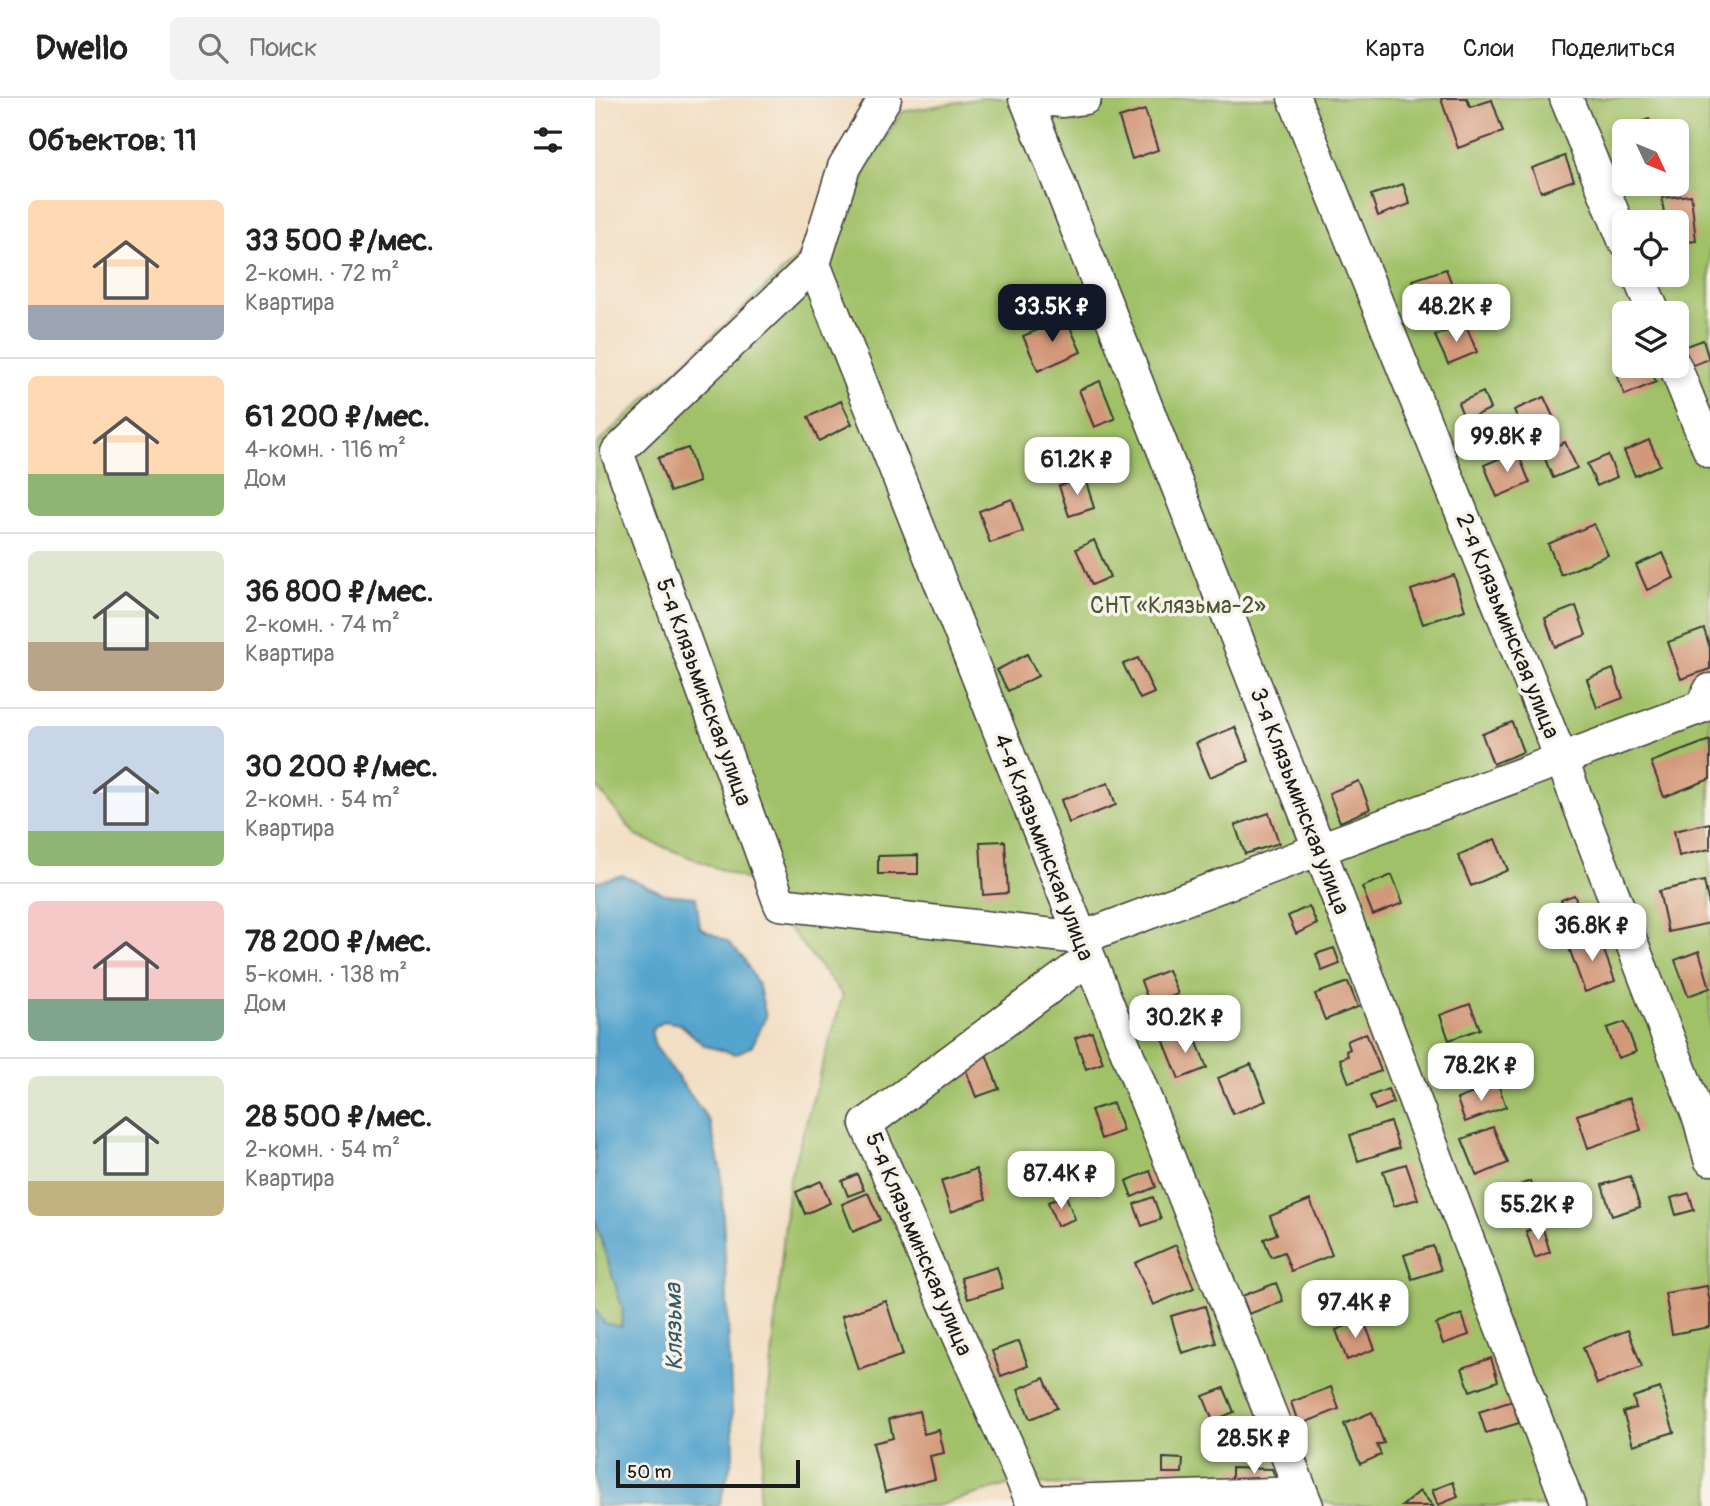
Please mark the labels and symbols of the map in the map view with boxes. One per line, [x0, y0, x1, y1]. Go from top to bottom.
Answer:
north arrow [1612, 119, 1689, 196]
pin: 33.5K ₽ [987, 285, 1117, 344]
pin: 48.2K ₽ [1391, 285, 1521, 344]
pin: 99.8K ₽ [1442, 414, 1572, 474]
pin: 61.2K ₽ [1012, 438, 1142, 497]
street label: 2-я Клязьминская улица [1450, 509, 1566, 743]
street label: 5-я Клязьминская улица [649, 574, 759, 810]
park label: СНТ «Клязьма-2» [1090, 591, 1266, 620]
street label: 3-я Клязьминская улица [1243, 684, 1357, 918]
street label: 4-я Клязьминская улица [987, 729, 1101, 965]
pin: 36.8K ₽ [1527, 904, 1657, 963]
pin: 30.2K ₽ [1120, 996, 1250, 1055]
pin: 78.2K ₽ [1416, 1044, 1546, 1103]
street label: 5-я Клязьминская улица [859, 1128, 979, 1360]
pin: 87.4K ₽ [996, 1152, 1126, 1211]
pin: 55.2K ₽ [1473, 1182, 1603, 1242]
pin: 97.4K ₽ [1290, 1280, 1420, 1340]
water label: Клязьма [659, 1281, 689, 1371]
pin: 28.5K ₽ [1189, 1416, 1319, 1476]
scale bar [616, 1457, 800, 1489]

